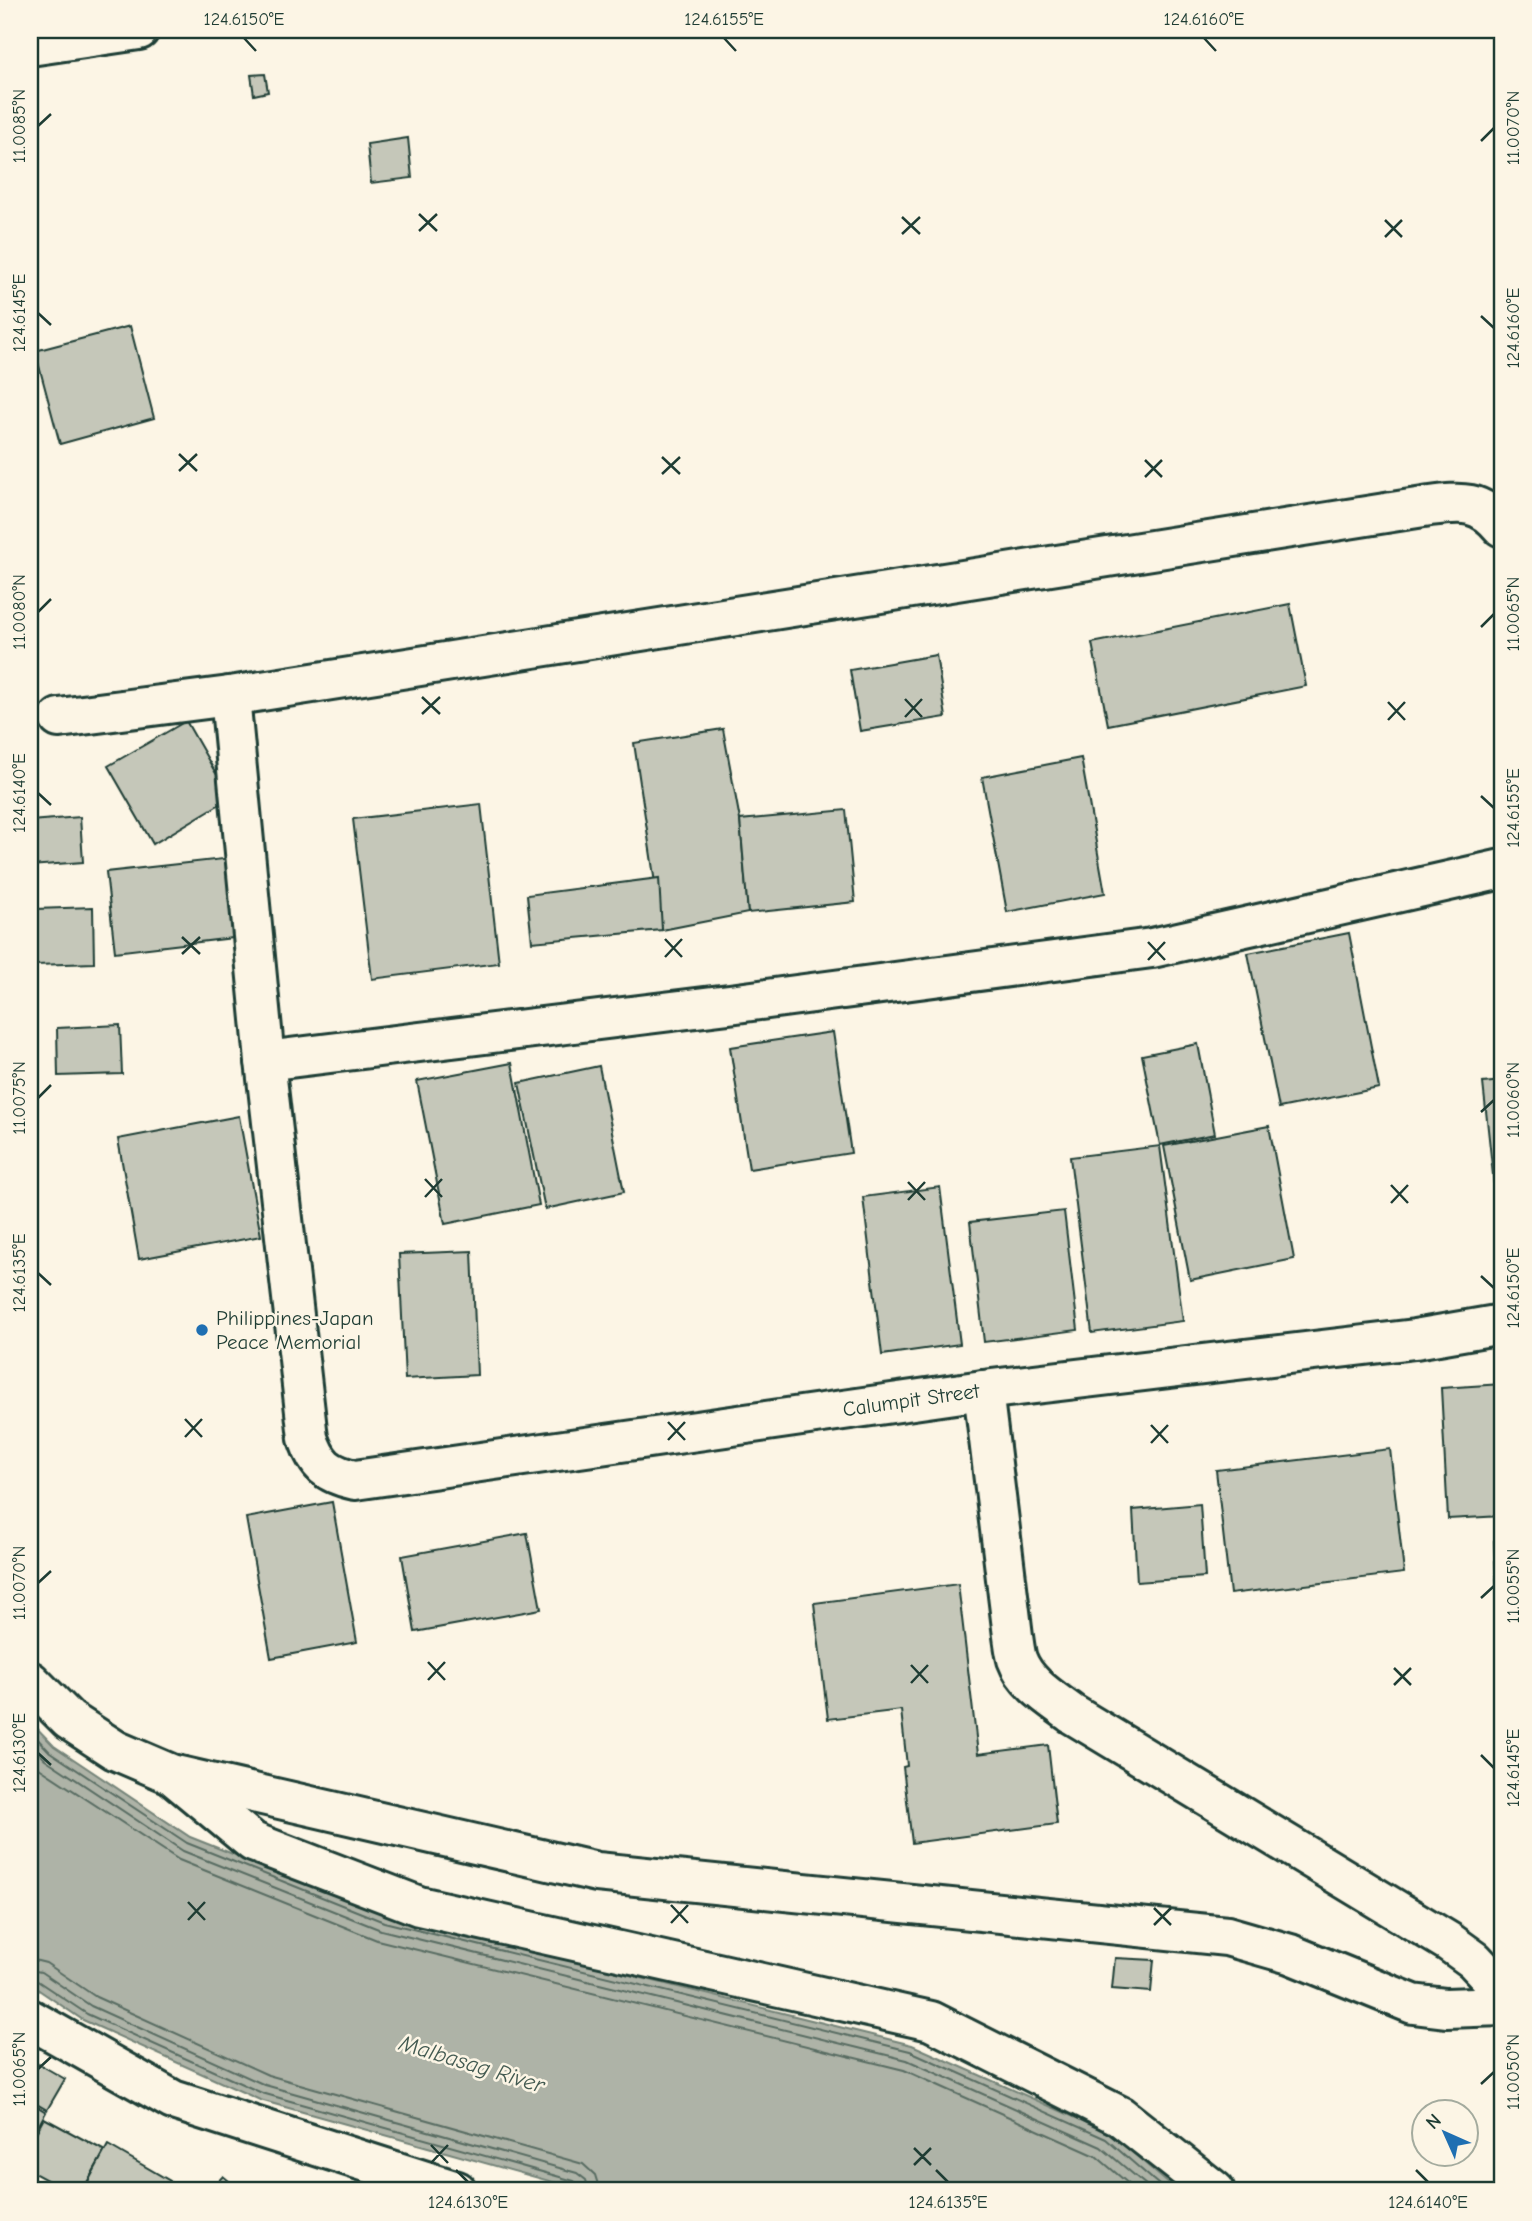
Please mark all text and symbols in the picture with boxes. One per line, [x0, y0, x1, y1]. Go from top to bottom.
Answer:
text: 124.6150°E [204, 9, 285, 30]
text: 124.6155°E [684, 9, 764, 30]
text: 124.6160°E [1164, 9, 1245, 30]
text: 11.0085°N [9, 89, 30, 163]
text: 11.0070°N [1503, 91, 1524, 165]
text: 124.6145°E [9, 274, 30, 352]
text: 124.6160°E [1503, 287, 1524, 368]
text: 11.0080°N [9, 574, 30, 650]
text: 11.0065°N [1503, 577, 1524, 651]
text: 124.6140°E [9, 753, 30, 833]
text: 124.6155°E [1503, 768, 1524, 848]
text: 11.0075°N [9, 1061, 30, 1135]
text: 11.0060°N [1503, 1062, 1524, 1138]
text: 124.6135°E [9, 1233, 30, 1312]
text: 124.6150°E [1503, 1247, 1524, 1328]
place label: Philippines-Japan Peace Memorial [216, 1306, 374, 1354]
marker: Philippines-Japan Peace Memorial [194, 1322, 210, 1338]
street label: Calumpit Street [841, 1378, 982, 1421]
text: 11.0070°N [9, 1546, 30, 1620]
text: 11.0055°N [1503, 1549, 1524, 1623]
text: 124.6130°E [9, 1713, 30, 1793]
text: 124.6145°E [1503, 1729, 1524, 1807]
water label: Malbasag River [395, 2029, 549, 2099]
text: 11.0065°N [9, 2032, 30, 2106]
text: 11.0050°N [1503, 2034, 1524, 2110]
north arrow [1410, 2098, 1480, 2168]
text: N [1422, 2110, 1446, 2134]
text: 124.6130°E [428, 2192, 508, 2213]
text: 124.6135°E [909, 2192, 988, 2213]
text: 124.6140°E [1388, 2192, 1468, 2213]

